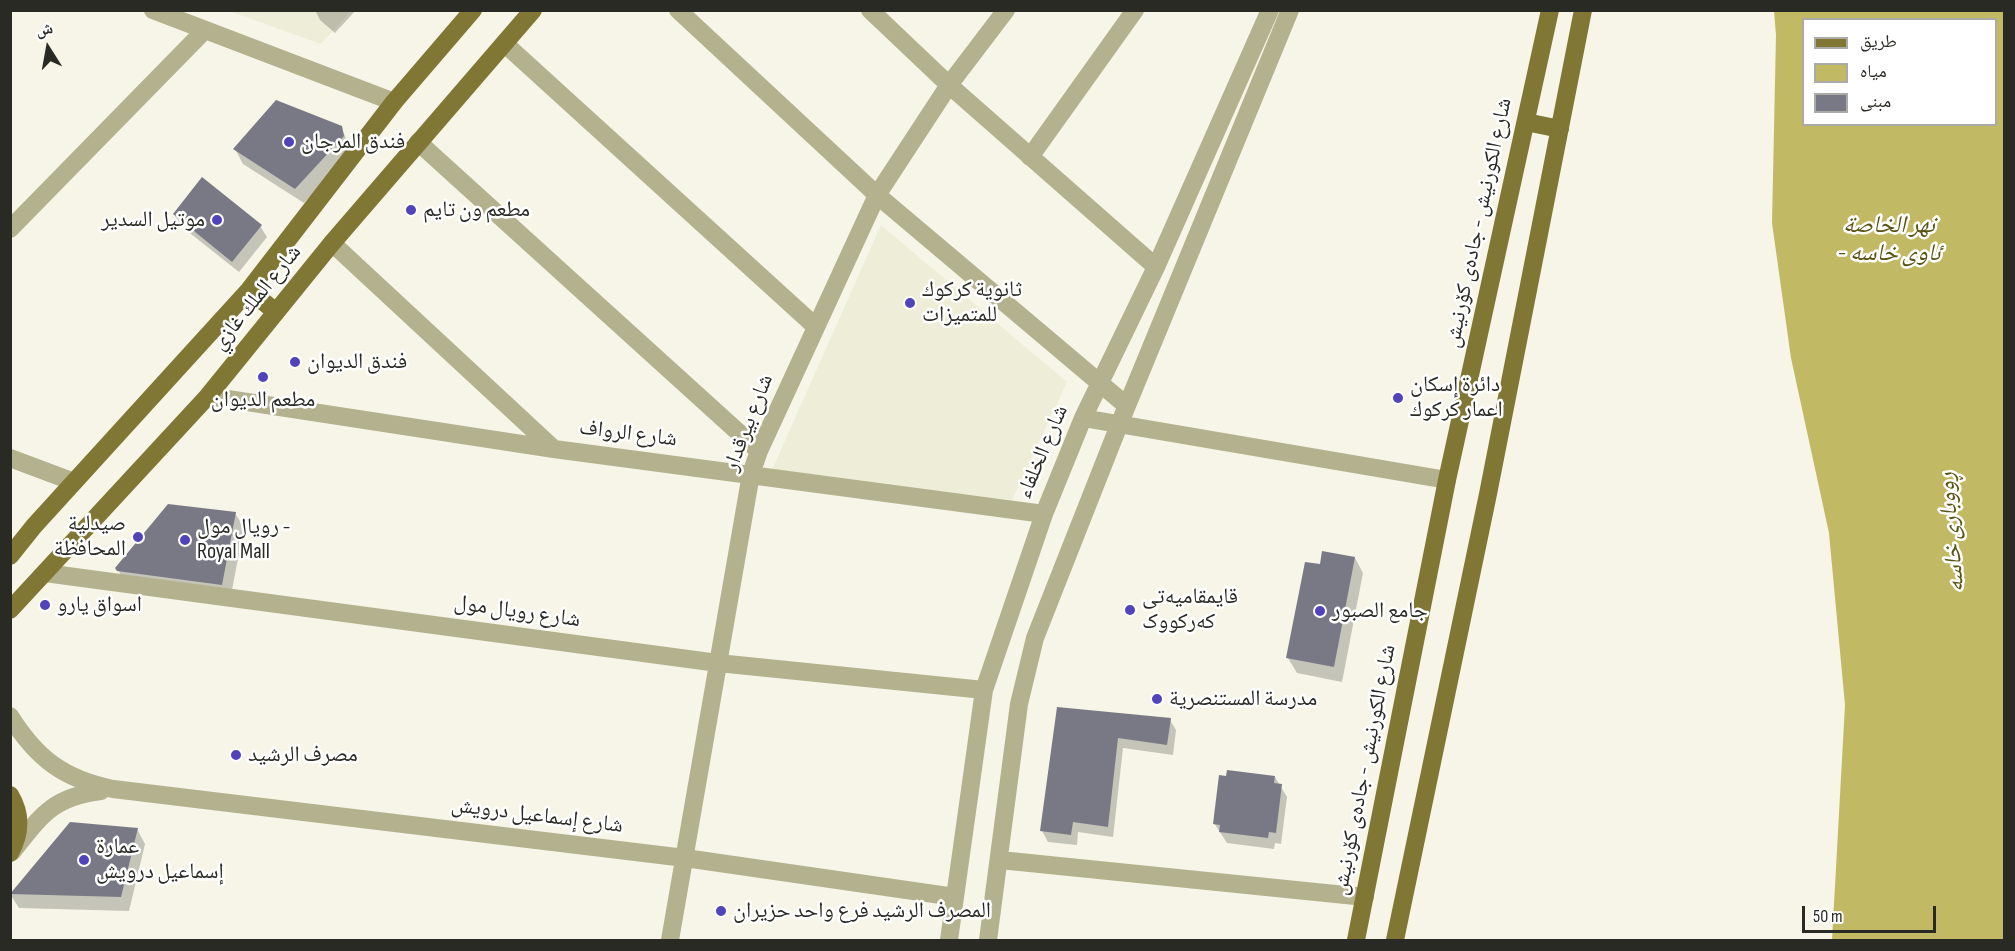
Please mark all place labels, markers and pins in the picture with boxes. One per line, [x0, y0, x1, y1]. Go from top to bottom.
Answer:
place label: فندق المرجان [301, 129, 405, 155]
marker: فندق المرجان [282, 135, 296, 149]
place label: مطعم ون تايم [423, 197, 530, 223]
marker: مطعم ون تايم [404, 203, 418, 217]
place label: موتيل السدير [101, 207, 205, 233]
marker: موتيل السدير [210, 213, 224, 227]
place label: ثانوية كركوك للمتميزات [922, 277, 1022, 328]
marker: ثانوية كركوك للمتميزات [903, 296, 917, 310]
place label: فندق الديوان [307, 349, 407, 375]
marker: فندق الديوان [288, 355, 302, 369]
marker: مطعم الديوان [256, 370, 270, 384]
place label: دائرة إسكان اعمار كركوك [1410, 372, 1503, 424]
place label: مطعم الديوان [211, 387, 315, 413]
marker: دائرة إسكان اعمار كركوك [1391, 391, 1405, 405]
place label: صيدلية المحافظة [54, 511, 126, 562]
place label: رويال مول - Royal Mall [197, 514, 290, 566]
marker: صيدلية المحافظة [131, 530, 145, 544]
marker: رويال مول - Royal Mall [178, 533, 192, 547]
place label: قایمقامیەتی کەرکووک [1142, 584, 1238, 636]
place label: اسواق يارو [57, 592, 142, 618]
marker: اسواق يارو [38, 598, 52, 612]
place label: جامع الصبور [1332, 598, 1428, 624]
marker: قایمقامیەتی کەرکووک [1123, 603, 1137, 617]
marker: جامع الصبور [1313, 604, 1327, 618]
place label: مدرسة المستنصرية [1169, 686, 1317, 712]
marker: مدرسة المستنصرية [1150, 692, 1164, 706]
place label: مصرف الرشيد [248, 742, 358, 768]
marker: مصرف الرشيد [229, 748, 243, 762]
place label: عمارة إسماعيل درويش [96, 834, 224, 885]
marker: عمارة إسماعيل درويش [77, 853, 91, 867]
place label: المصرف الرشید فرع واحد حزیران [733, 898, 991, 924]
marker: المصرف الرشید فرع واحد حزیران [714, 904, 728, 918]

